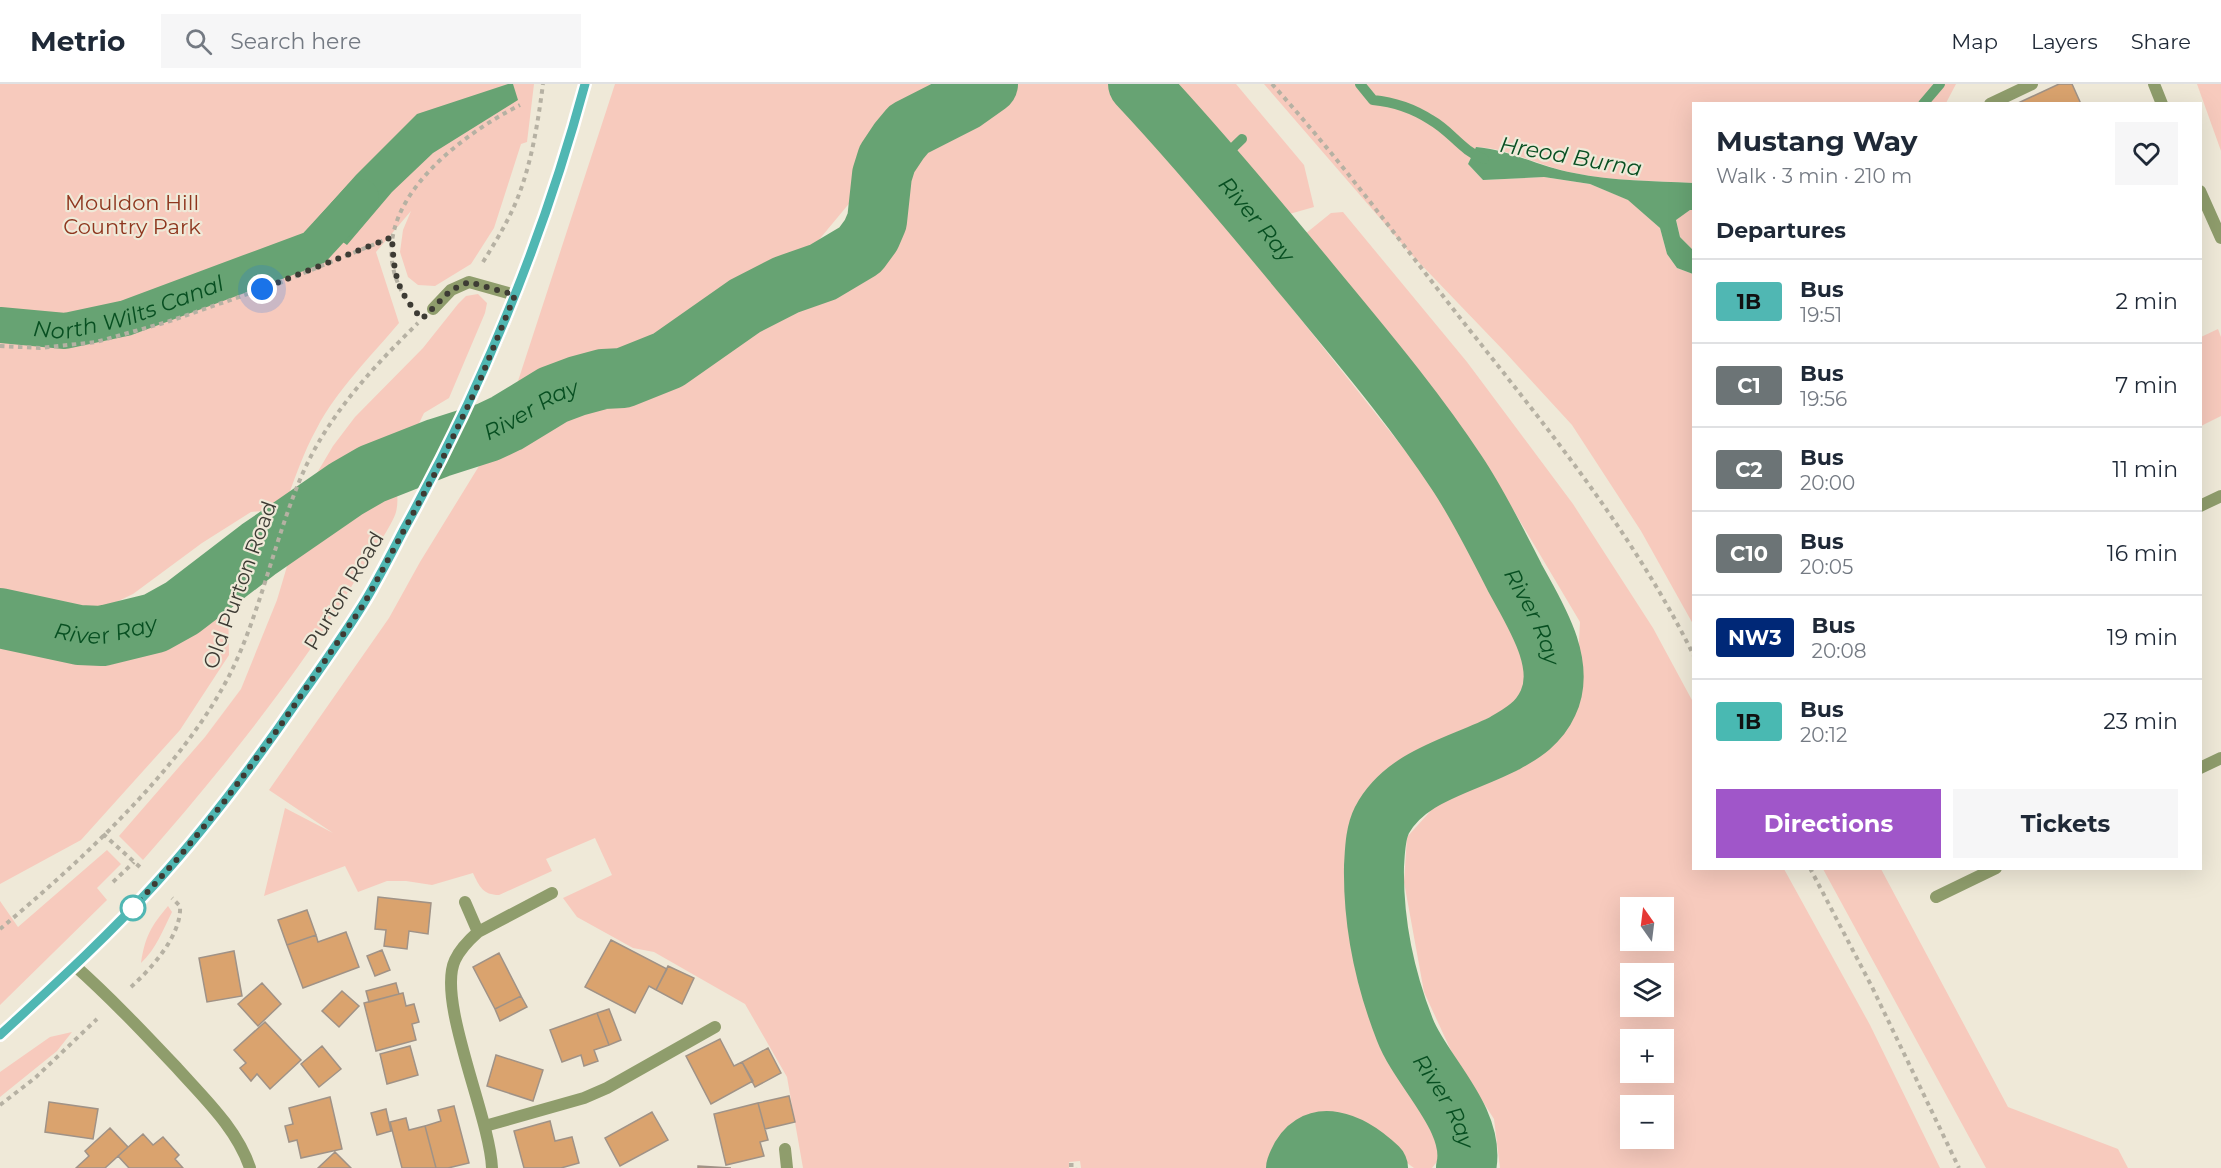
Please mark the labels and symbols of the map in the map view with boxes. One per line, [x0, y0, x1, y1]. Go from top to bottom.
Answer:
water label: Hreod Burna [1498, 131, 1644, 182]
water label: River Ray [1213, 171, 1301, 269]
park label: Mouldon Hill Country Park [63, 190, 201, 239]
water label: North Wilts Canal [32, 270, 228, 345]
your location [247, 274, 277, 304]
water label: River Ray [479, 373, 584, 446]
street label: Old Purton Road [198, 497, 282, 672]
street label: Purton Road [298, 527, 389, 655]
water label: River Ray [1498, 564, 1566, 669]
water label: River Ray [52, 610, 162, 650]
unlabelled marker [120, 895, 146, 921]
north arrow [1620, 897, 1674, 951]
water label: River Ray [1407, 1049, 1480, 1152]

